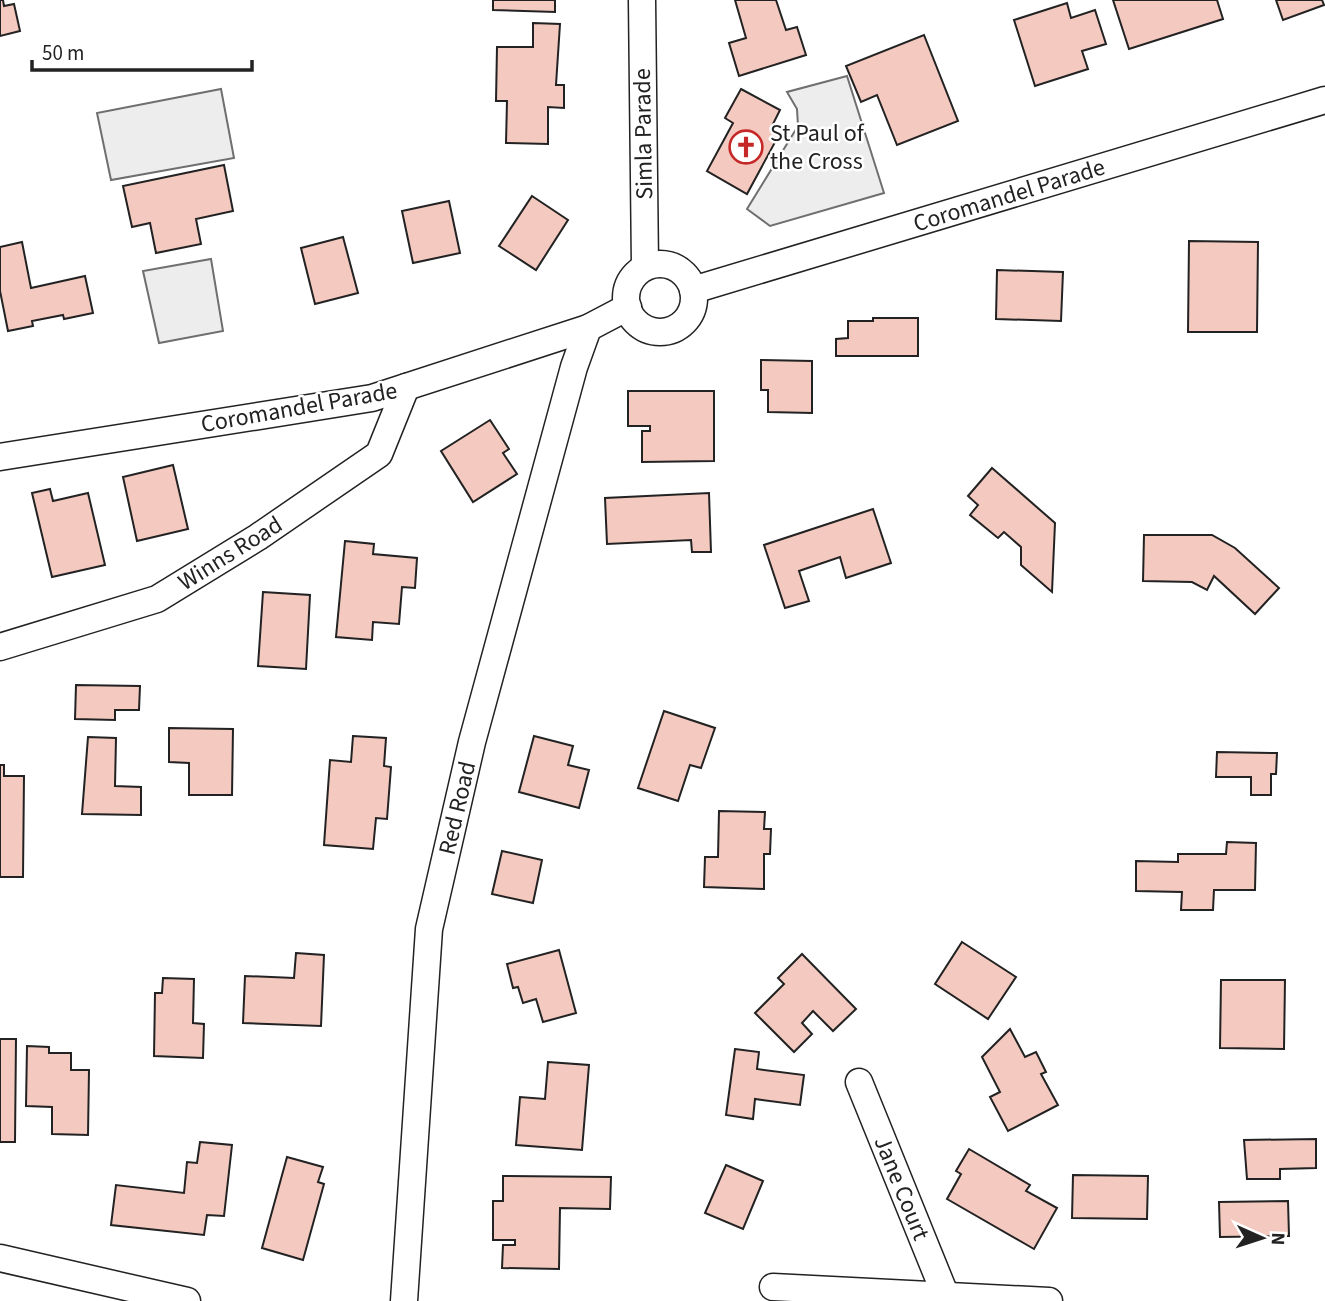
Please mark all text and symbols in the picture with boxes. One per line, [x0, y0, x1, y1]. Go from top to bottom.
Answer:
scale bar [32, 28, 252, 72]
text: 50 m [42, 38, 84, 68]
street label: Simla Parade [625, 68, 662, 200]
place label: St Paul of the Cross [770, 116, 865, 179]
church icon: St Paul of the Cross [727, 128, 765, 166]
street label: Coromandel Parade [909, 150, 1109, 241]
street label: Coromandel Parade [198, 373, 400, 442]
street label: Winns Road [171, 507, 289, 599]
street label: Red Road [430, 758, 485, 858]
street label: Jane Court [865, 1131, 938, 1246]
north arrow [1227, 1203, 1297, 1273]
text: N [1264, 1232, 1291, 1246]

